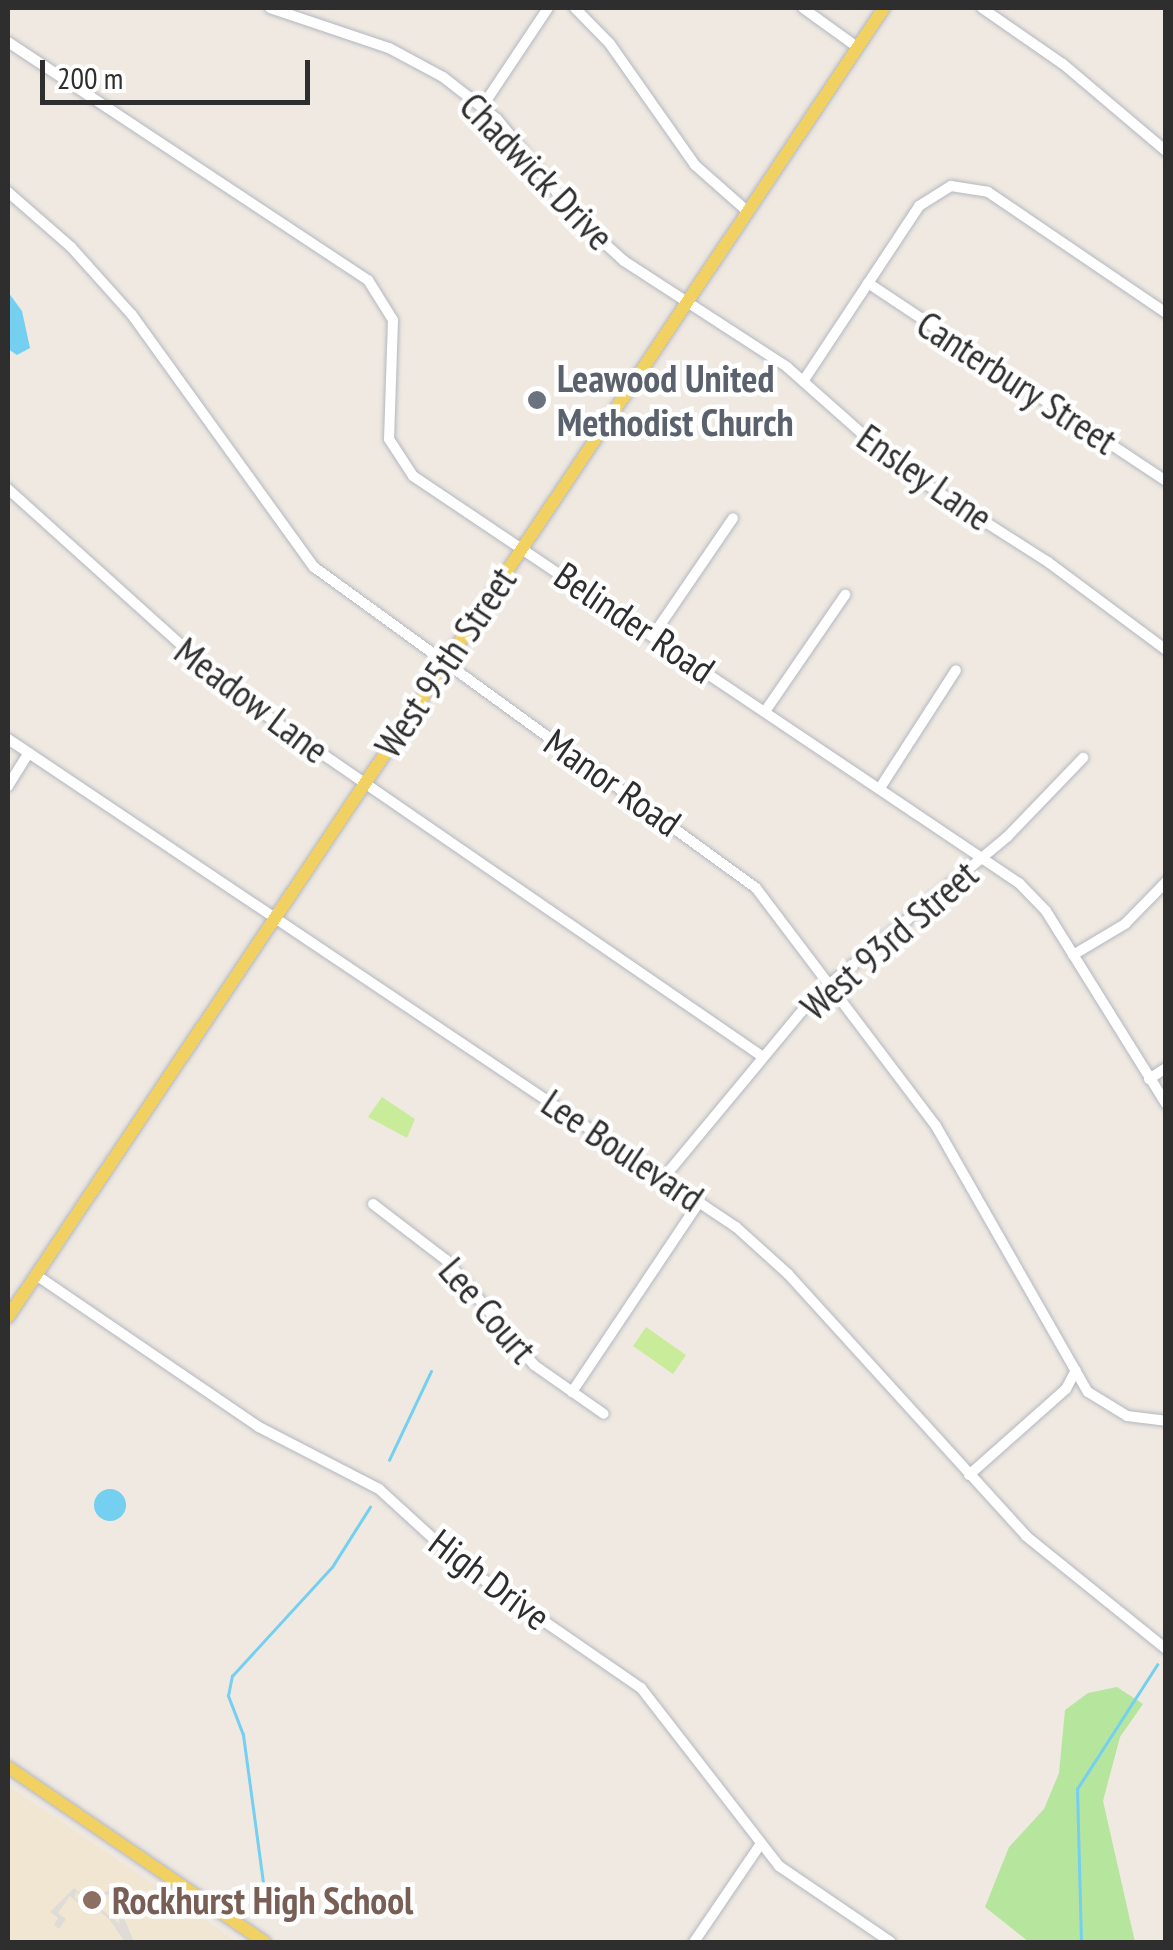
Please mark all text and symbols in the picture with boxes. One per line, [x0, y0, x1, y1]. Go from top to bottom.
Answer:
scale bar [45, 40, 315, 102]
text: 200 m [57, 58, 123, 97]
street label: Chadwick Drive [451, 83, 623, 259]
street label: Canterbury Street [908, 300, 1126, 464]
place label: Leawood United Methodist Church [557, 355, 794, 444]
marker: Leawood United Methodist Church [526, 389, 548, 411]
street label: Ensley Lane [848, 414, 1002, 540]
street label: Belinder Road [546, 552, 724, 692]
street label: West 95th Street [365, 558, 525, 766]
street label: Meadow Lane [166, 627, 338, 773]
street label: Manor Road [536, 719, 690, 845]
street label: West 93rd Street [791, 851, 987, 1029]
street label: Lee Boulevard [534, 1079, 712, 1221]
street label: Lee Court [430, 1248, 546, 1372]
street label: High Drive [421, 1519, 559, 1639]
place label: Rockhurst High School [112, 1877, 413, 1923]
marker: Rockhurst High School [81, 1889, 103, 1911]

